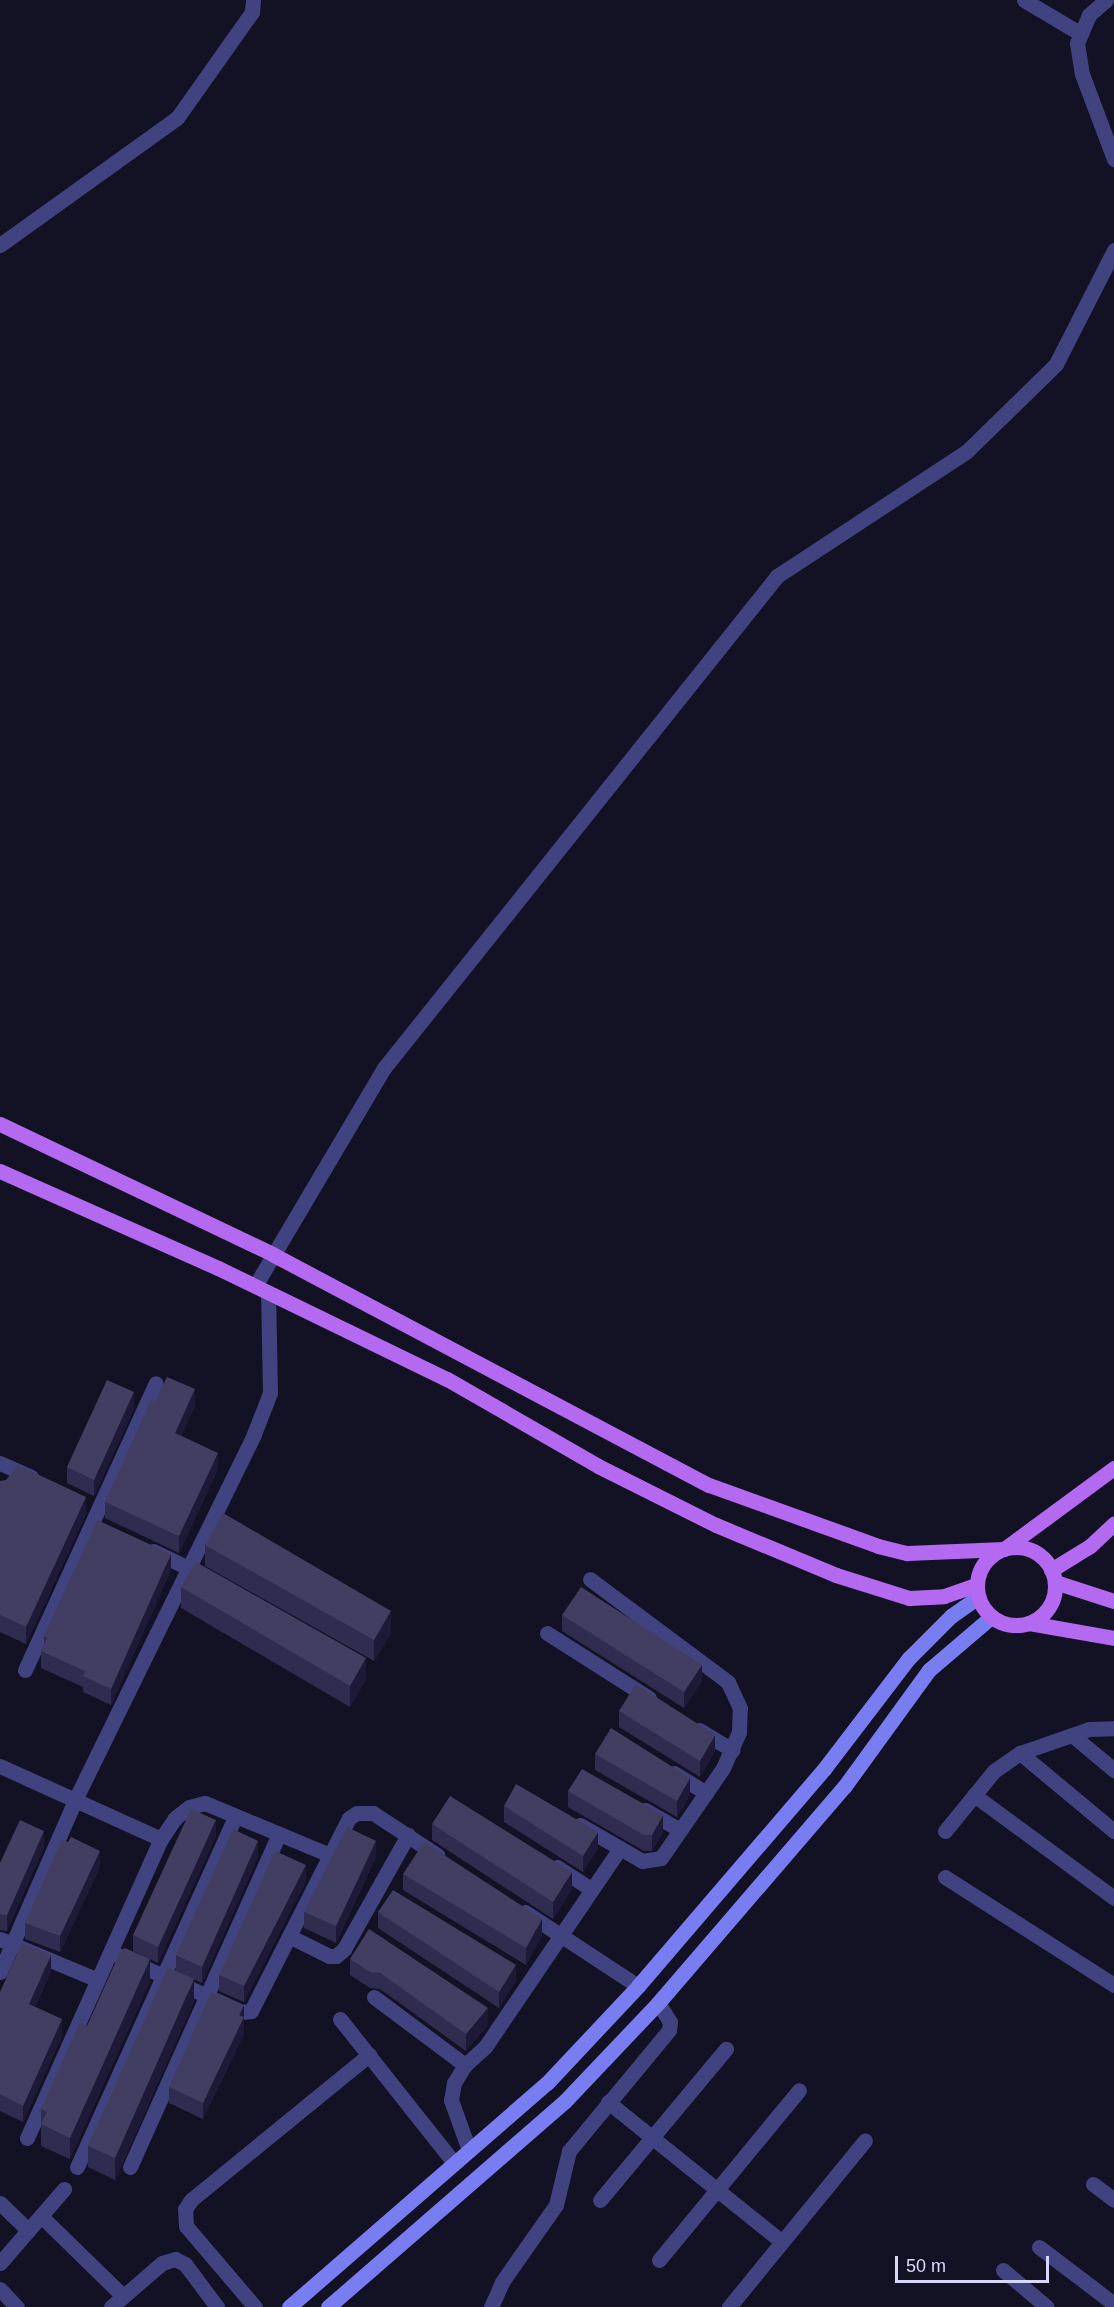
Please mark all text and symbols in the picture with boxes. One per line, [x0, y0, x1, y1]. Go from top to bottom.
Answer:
scale bar [898, 2244, 1052, 2282]
text: 50 m [906, 2256, 946, 2276]

